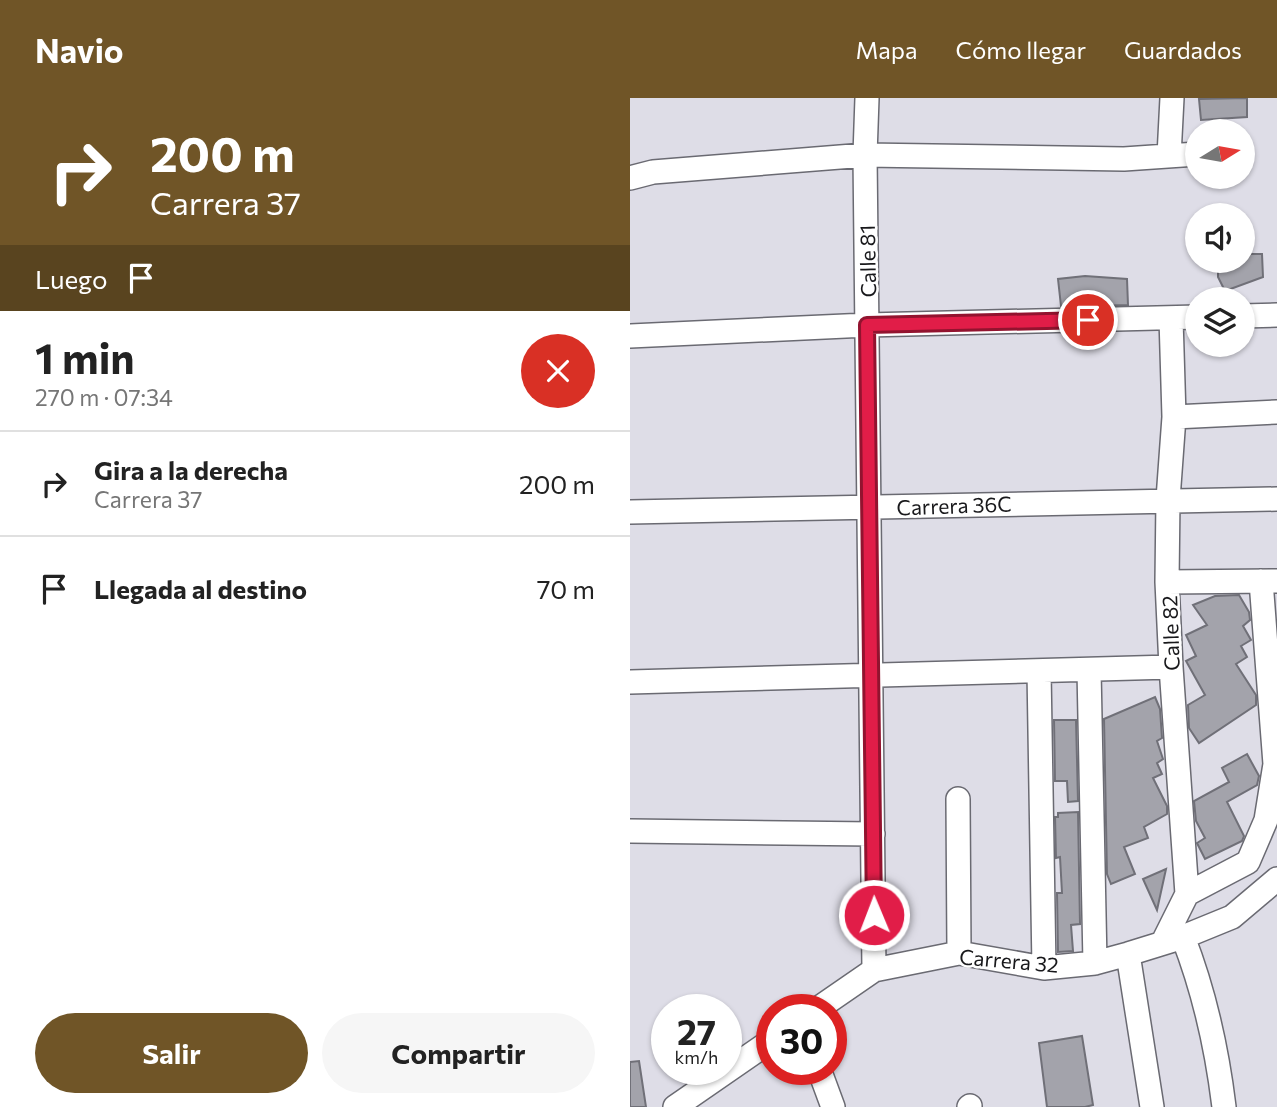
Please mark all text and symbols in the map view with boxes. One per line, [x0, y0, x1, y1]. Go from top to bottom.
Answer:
text: Navio [35, 29, 124, 70]
text: Mapa [855, 35, 918, 64]
text: Cómo llegar [956, 35, 1086, 64]
text: Guardados [1124, 35, 1242, 64]
north arrow [1185, 119, 1255, 189]
map controls [1185, 119, 1255, 357]
text: 200 m [150, 122, 295, 182]
icon: right [35, 126, 126, 217]
text: Carrera 37 [150, 182, 301, 222]
button: sound [1185, 203, 1255, 273]
street label: Calle 81 [854, 224, 880, 298]
icon: arrive [122, 259, 160, 297]
text: Luego [35, 263, 108, 294]
button: layers [1185, 287, 1255, 357]
pin [1058, 290, 1118, 350]
icon: arrive [1069, 301, 1107, 339]
text: 1 min [35, 331, 135, 383]
button: close [521, 334, 595, 408]
text: 270 m · 07:34 [35, 383, 173, 411]
text: Gira a la derecha [94, 454, 288, 485]
icon: right [35, 465, 73, 503]
text: 200 m [519, 468, 595, 499]
text: Carrera 37 [94, 485, 202, 513]
street label: Carrera 36C [896, 490, 1012, 520]
icon: arrive [35, 570, 73, 608]
text: Llegada al destino [94, 573, 307, 604]
text: 70 m [537, 573, 595, 604]
street label: Calle 82 [1156, 595, 1184, 671]
position arrow [837, 878, 911, 952]
street label: Carrera 32 [958, 943, 1060, 977]
speed limit sign: 30 [756, 994, 847, 1085]
text: 27 [677, 1009, 716, 1052]
button: Salir [35, 1013, 308, 1093]
button: Compartir [322, 1013, 595, 1093]
text: km/h [675, 1046, 718, 1068]

